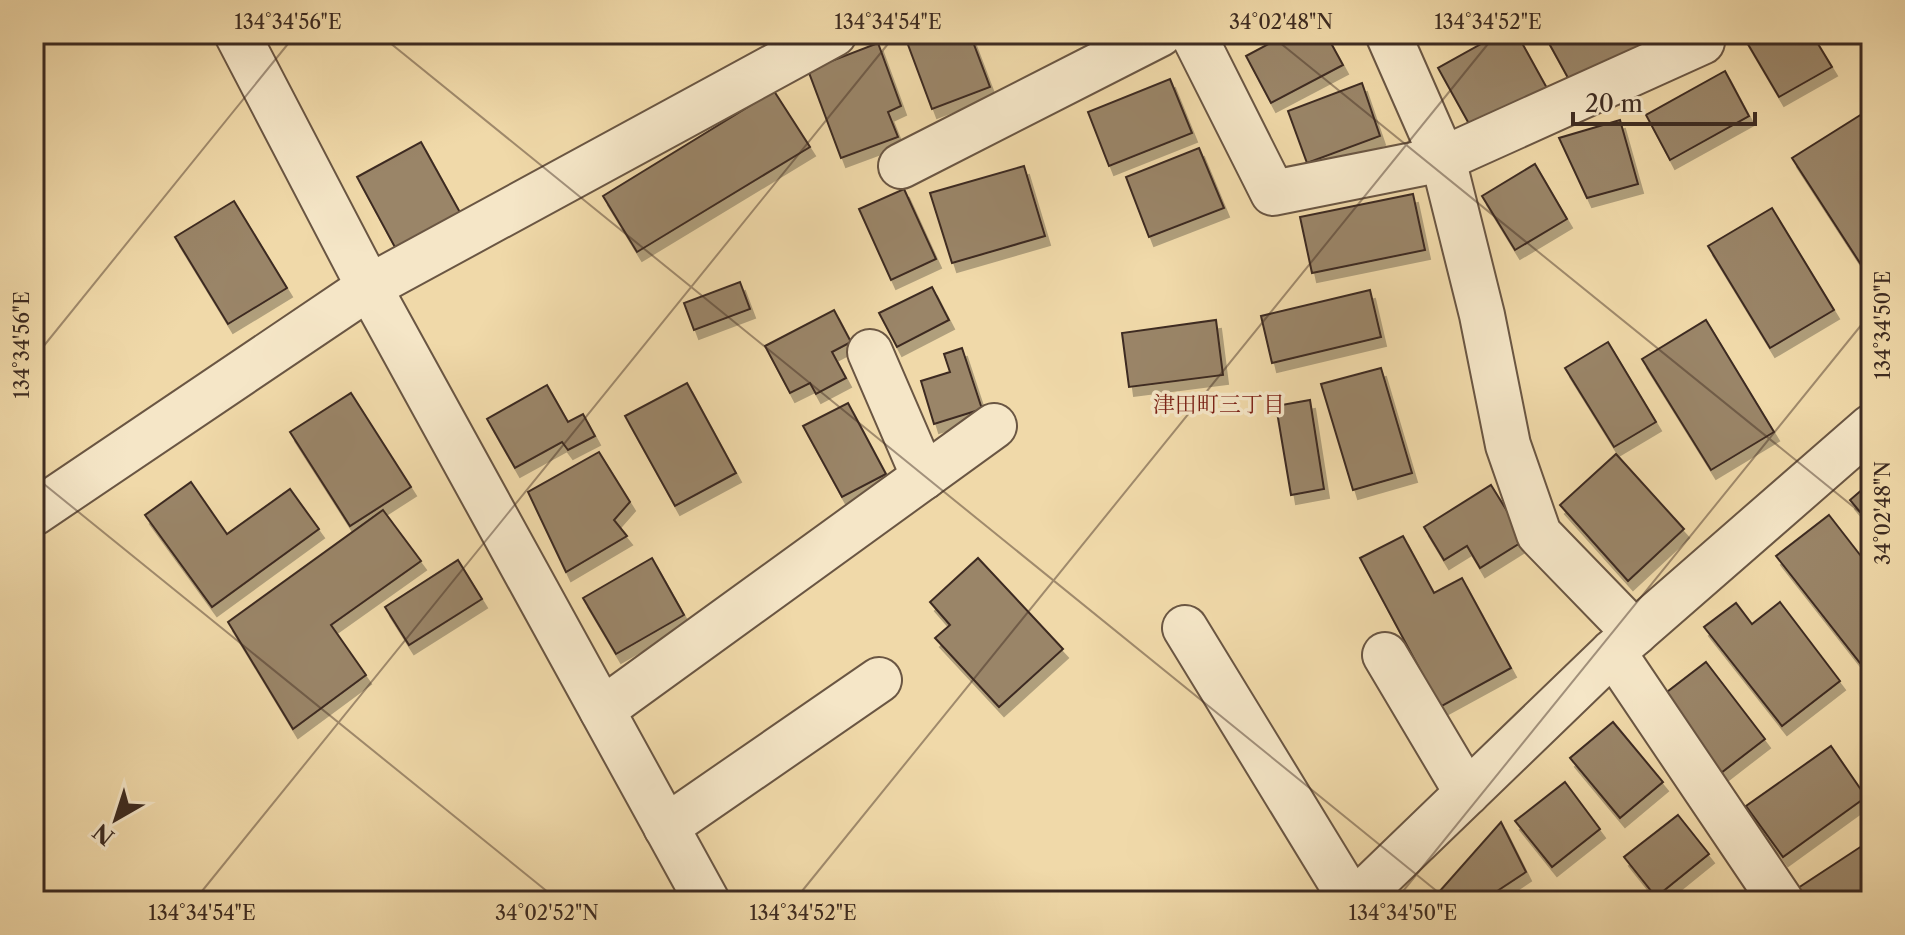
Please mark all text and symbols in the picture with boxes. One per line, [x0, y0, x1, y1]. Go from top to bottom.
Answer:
text: 134°34'56"E [234, 10, 342, 34]
text: 134°34'54"E [834, 10, 942, 34]
text: 34°02'48"N [1229, 10, 1333, 34]
text: 134°34'52"E [1434, 10, 1542, 34]
scale bar [1573, 76, 1755, 126]
text: 20 m [1585, 89, 1643, 118]
text: 134°34'50"E [1871, 271, 1895, 379]
text: 134°34'56"E [10, 291, 34, 399]
district label: 津田町三丁目 [1153, 391, 1285, 418]
text: 34°02'48"N [1871, 461, 1895, 565]
north arrow [76, 779, 156, 859]
text: N [88, 818, 120, 851]
text: 134°34'54"E [148, 901, 256, 925]
text: 34°02'52"N [495, 901, 599, 925]
text: 134°34'52"E [749, 901, 857, 925]
text: 134°34'50"E [1349, 901, 1457, 925]

